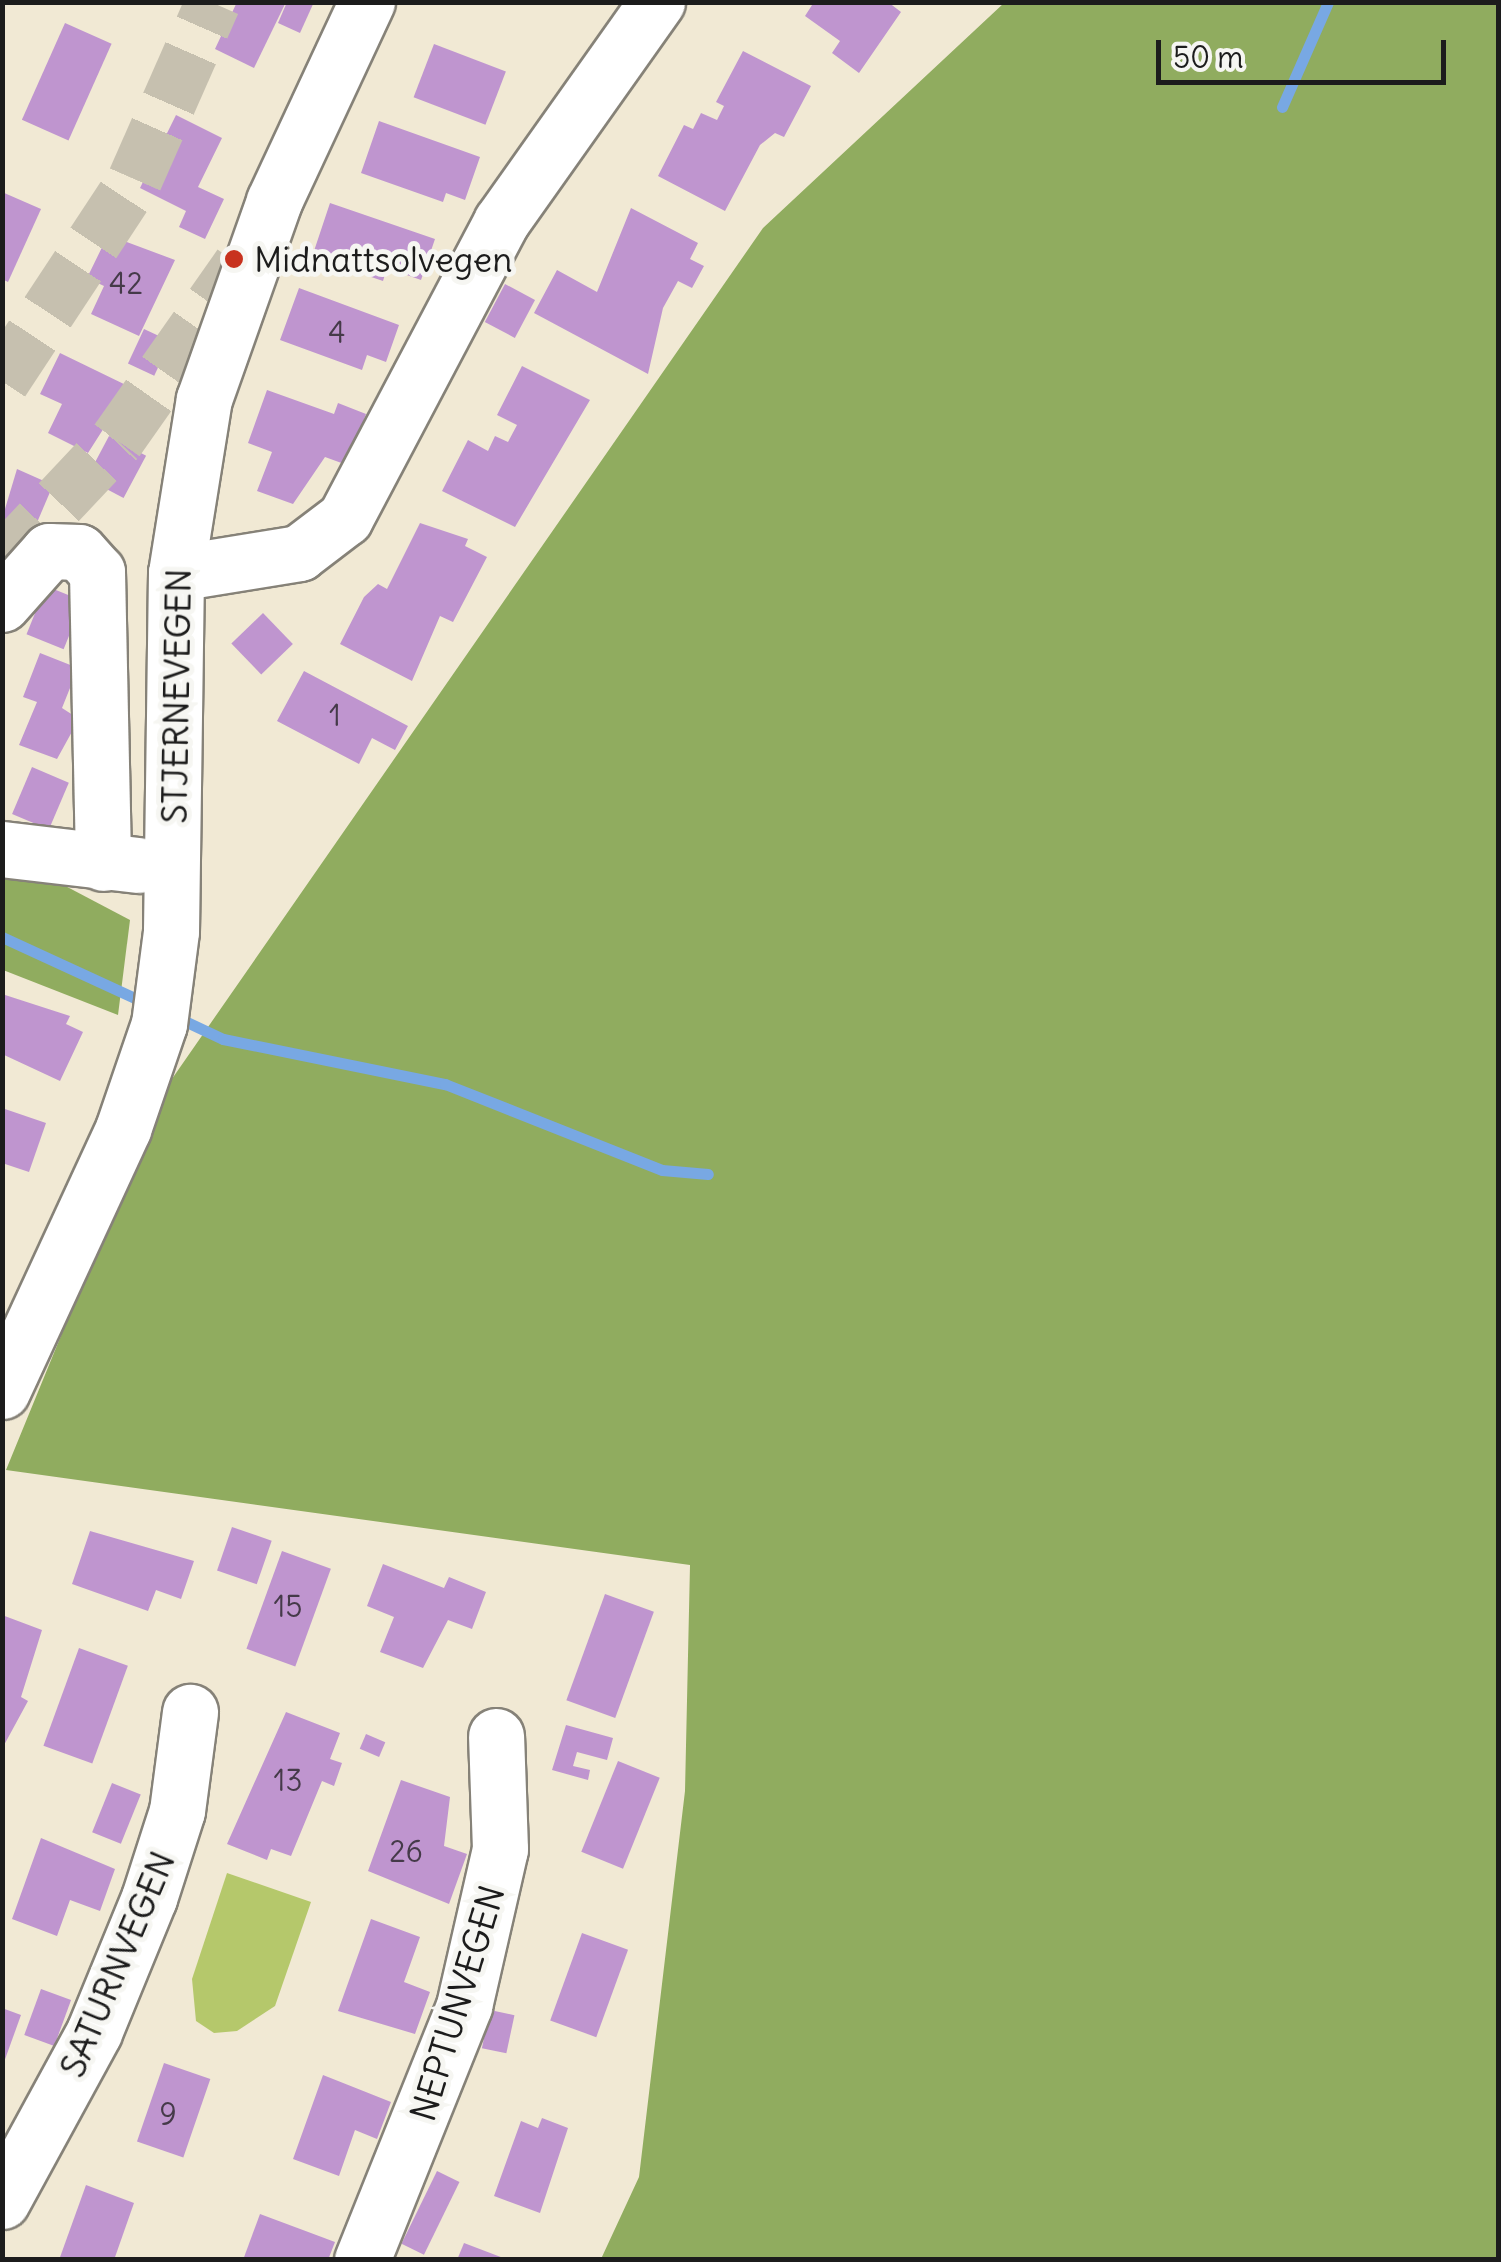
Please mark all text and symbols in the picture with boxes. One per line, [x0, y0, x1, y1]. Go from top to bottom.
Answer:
scale bar [1161, 20, 1451, 82]
text: 50 m [1173, 38, 1243, 76]
place label: Midnattsolvegen [254, 238, 512, 280]
marker: Midnattsolvegen [223, 248, 245, 270]
house number: 42 [109, 265, 143, 301]
house number: 4 [328, 314, 346, 350]
street label: STJERNEVEGEN [153, 568, 199, 824]
house number: 1 [329, 697, 341, 733]
house number: 15 [273, 1588, 303, 1624]
house number: 13 [274, 1762, 302, 1798]
house number: 26 [389, 1833, 423, 1869]
street label: SATURNVEGEN [51, 1845, 183, 2083]
street label: NEPTUNVEGEN [401, 1880, 513, 2126]
house number: 9 [159, 2096, 177, 2132]

